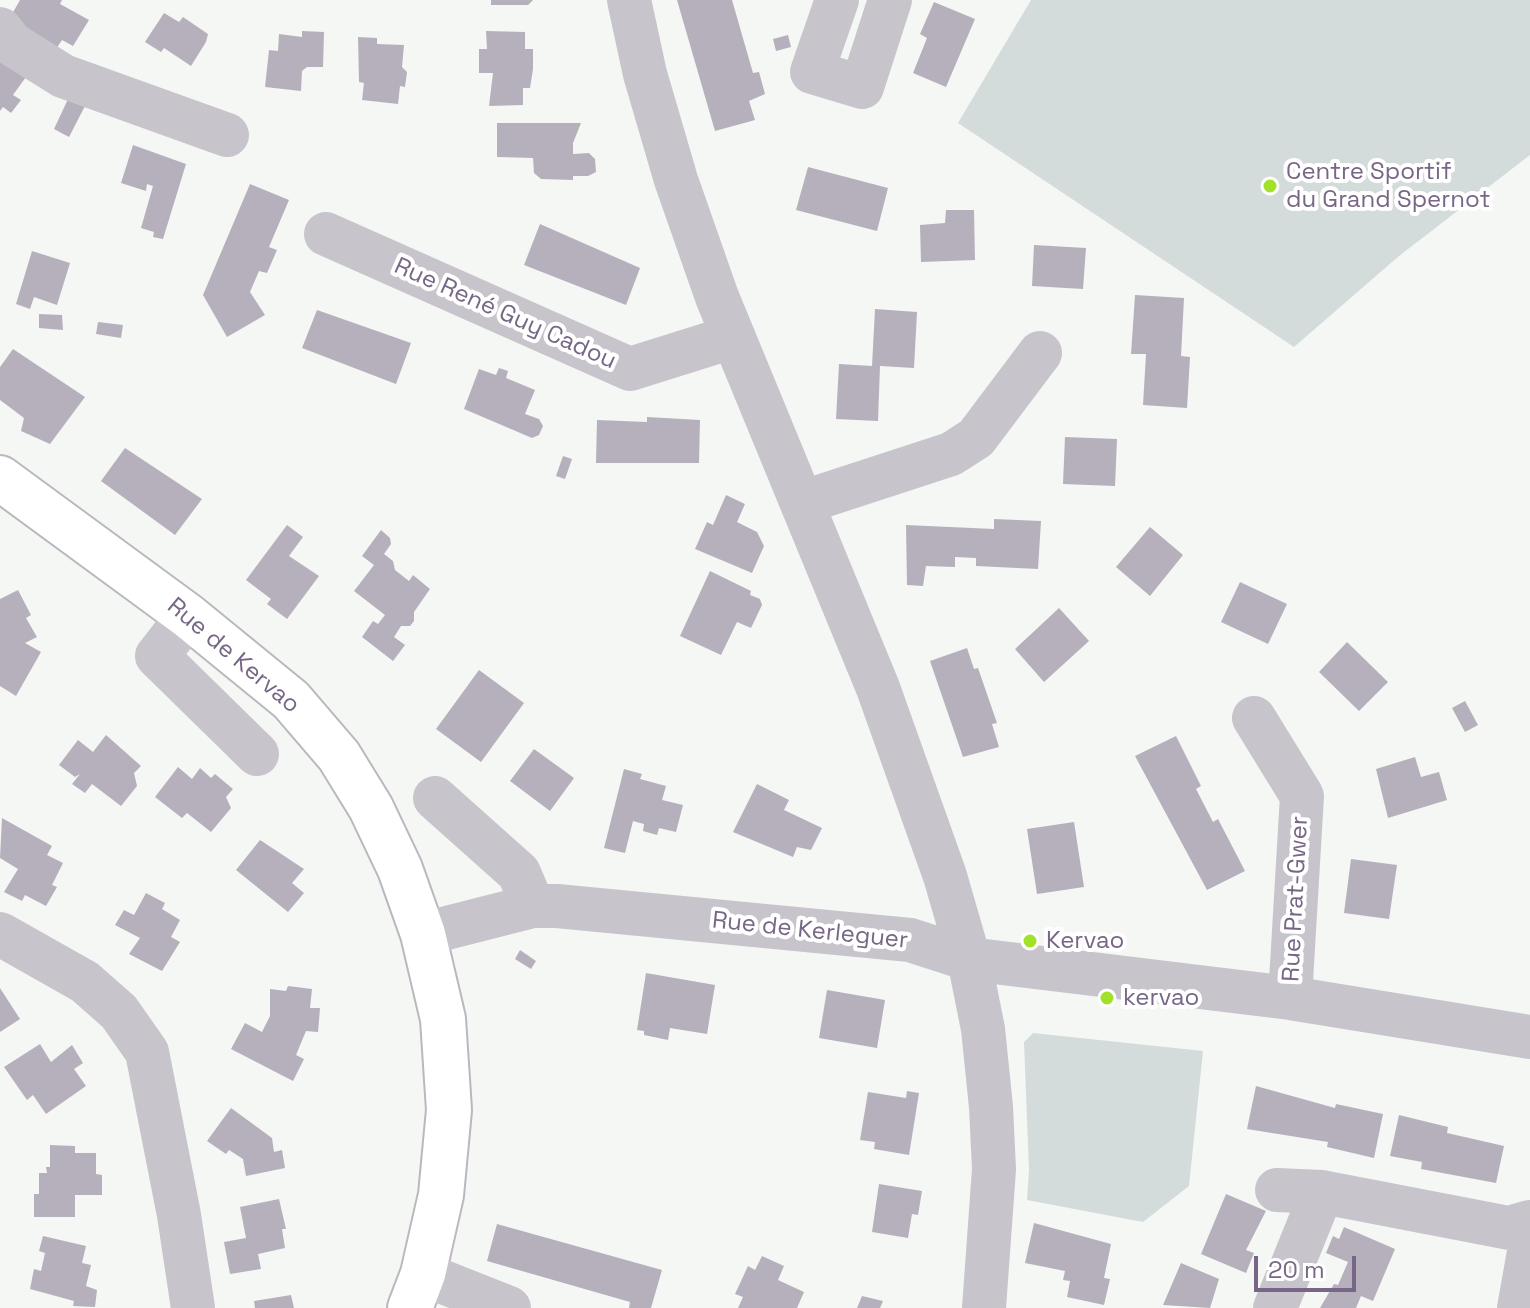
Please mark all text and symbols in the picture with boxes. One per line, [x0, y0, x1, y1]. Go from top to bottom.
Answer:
place label: Centre Sportif du Grand Spernot [1286, 158, 1490, 214]
marker: Centre Sportif du Grand Spernot [1261, 177, 1279, 195]
street label: Rue René Guy Cadou [390, 252, 620, 376]
street label: Rue de Kervao [161, 592, 305, 720]
street label: Rue Prat-Gwer [1277, 815, 1315, 983]
street label: Rue de Kerleguer [711, 906, 909, 956]
place label: Kervao [1046, 927, 1124, 955]
marker: Kervao [1021, 932, 1039, 950]
place label: kervao [1123, 984, 1199, 1012]
marker: kervao [1098, 989, 1116, 1007]
scale bar [1258, 1240, 1360, 1290]
text: 20 m [1268, 1254, 1325, 1285]

